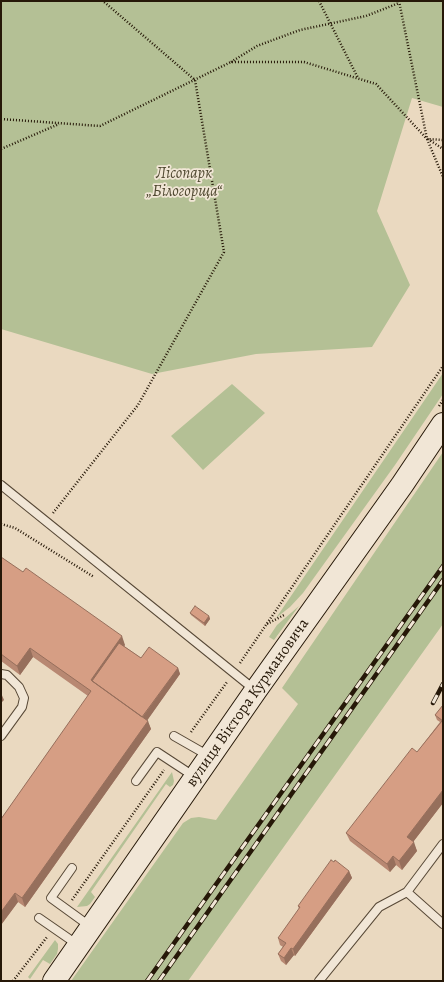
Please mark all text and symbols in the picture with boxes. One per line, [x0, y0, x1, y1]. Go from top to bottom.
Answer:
park label: Лісопарк „Білогорща“ [146, 164, 222, 202]
street label: вулиця Віктора Курмановича [182, 615, 314, 791]

